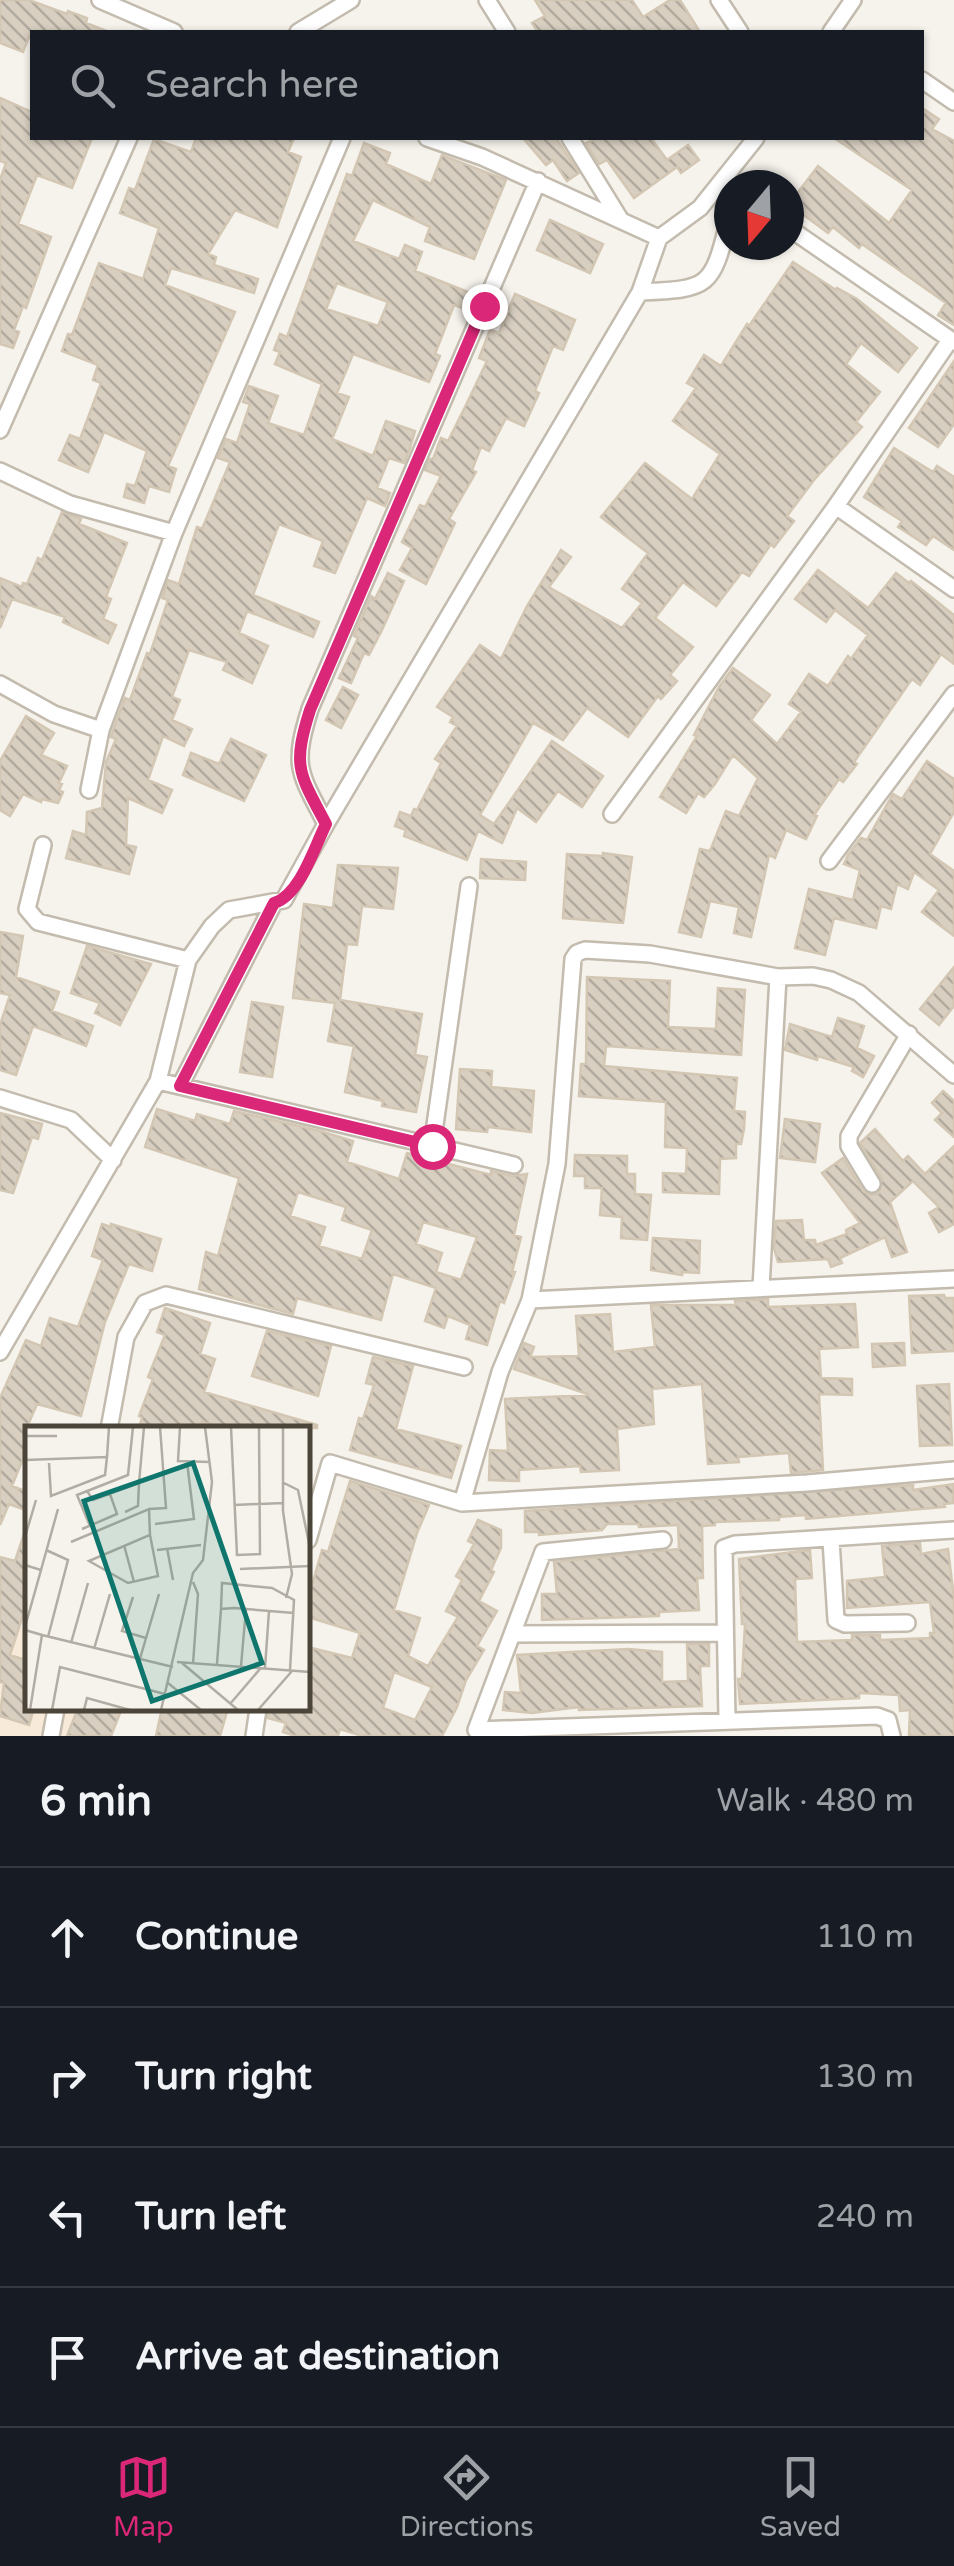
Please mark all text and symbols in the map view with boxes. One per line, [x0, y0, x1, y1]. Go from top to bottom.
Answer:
search box [30, 30, 924, 140]
icon: search [65, 58, 120, 113]
text: Search here [145, 62, 359, 108]
north arrow [714, 170, 804, 260]
route end [462, 284, 508, 330]
route start [410, 1124, 456, 1170]
inset map [25, 1426, 310, 1711]
text: 6 min [40, 1776, 152, 1827]
text: Walk · 480 m [717, 1782, 914, 1820]
icon: ahead [40, 1910, 95, 1965]
text: Continue [135, 1914, 298, 1960]
text: 110 m [816, 1918, 914, 1956]
icon: right [40, 2050, 95, 2105]
text: Turn right [135, 2054, 312, 2100]
text: 130 m [816, 2058, 914, 2096]
icon: left [40, 2190, 95, 2245]
text: Turn left [135, 2194, 286, 2240]
text: 240 m [816, 2198, 914, 2236]
icon: arrive [40, 2330, 95, 2385]
text: Arrive at destination [135, 2334, 500, 2380]
tab: Map [113, 2450, 174, 2544]
tab: Directions [400, 2450, 534, 2544]
tab: Saved [760, 2450, 841, 2544]

